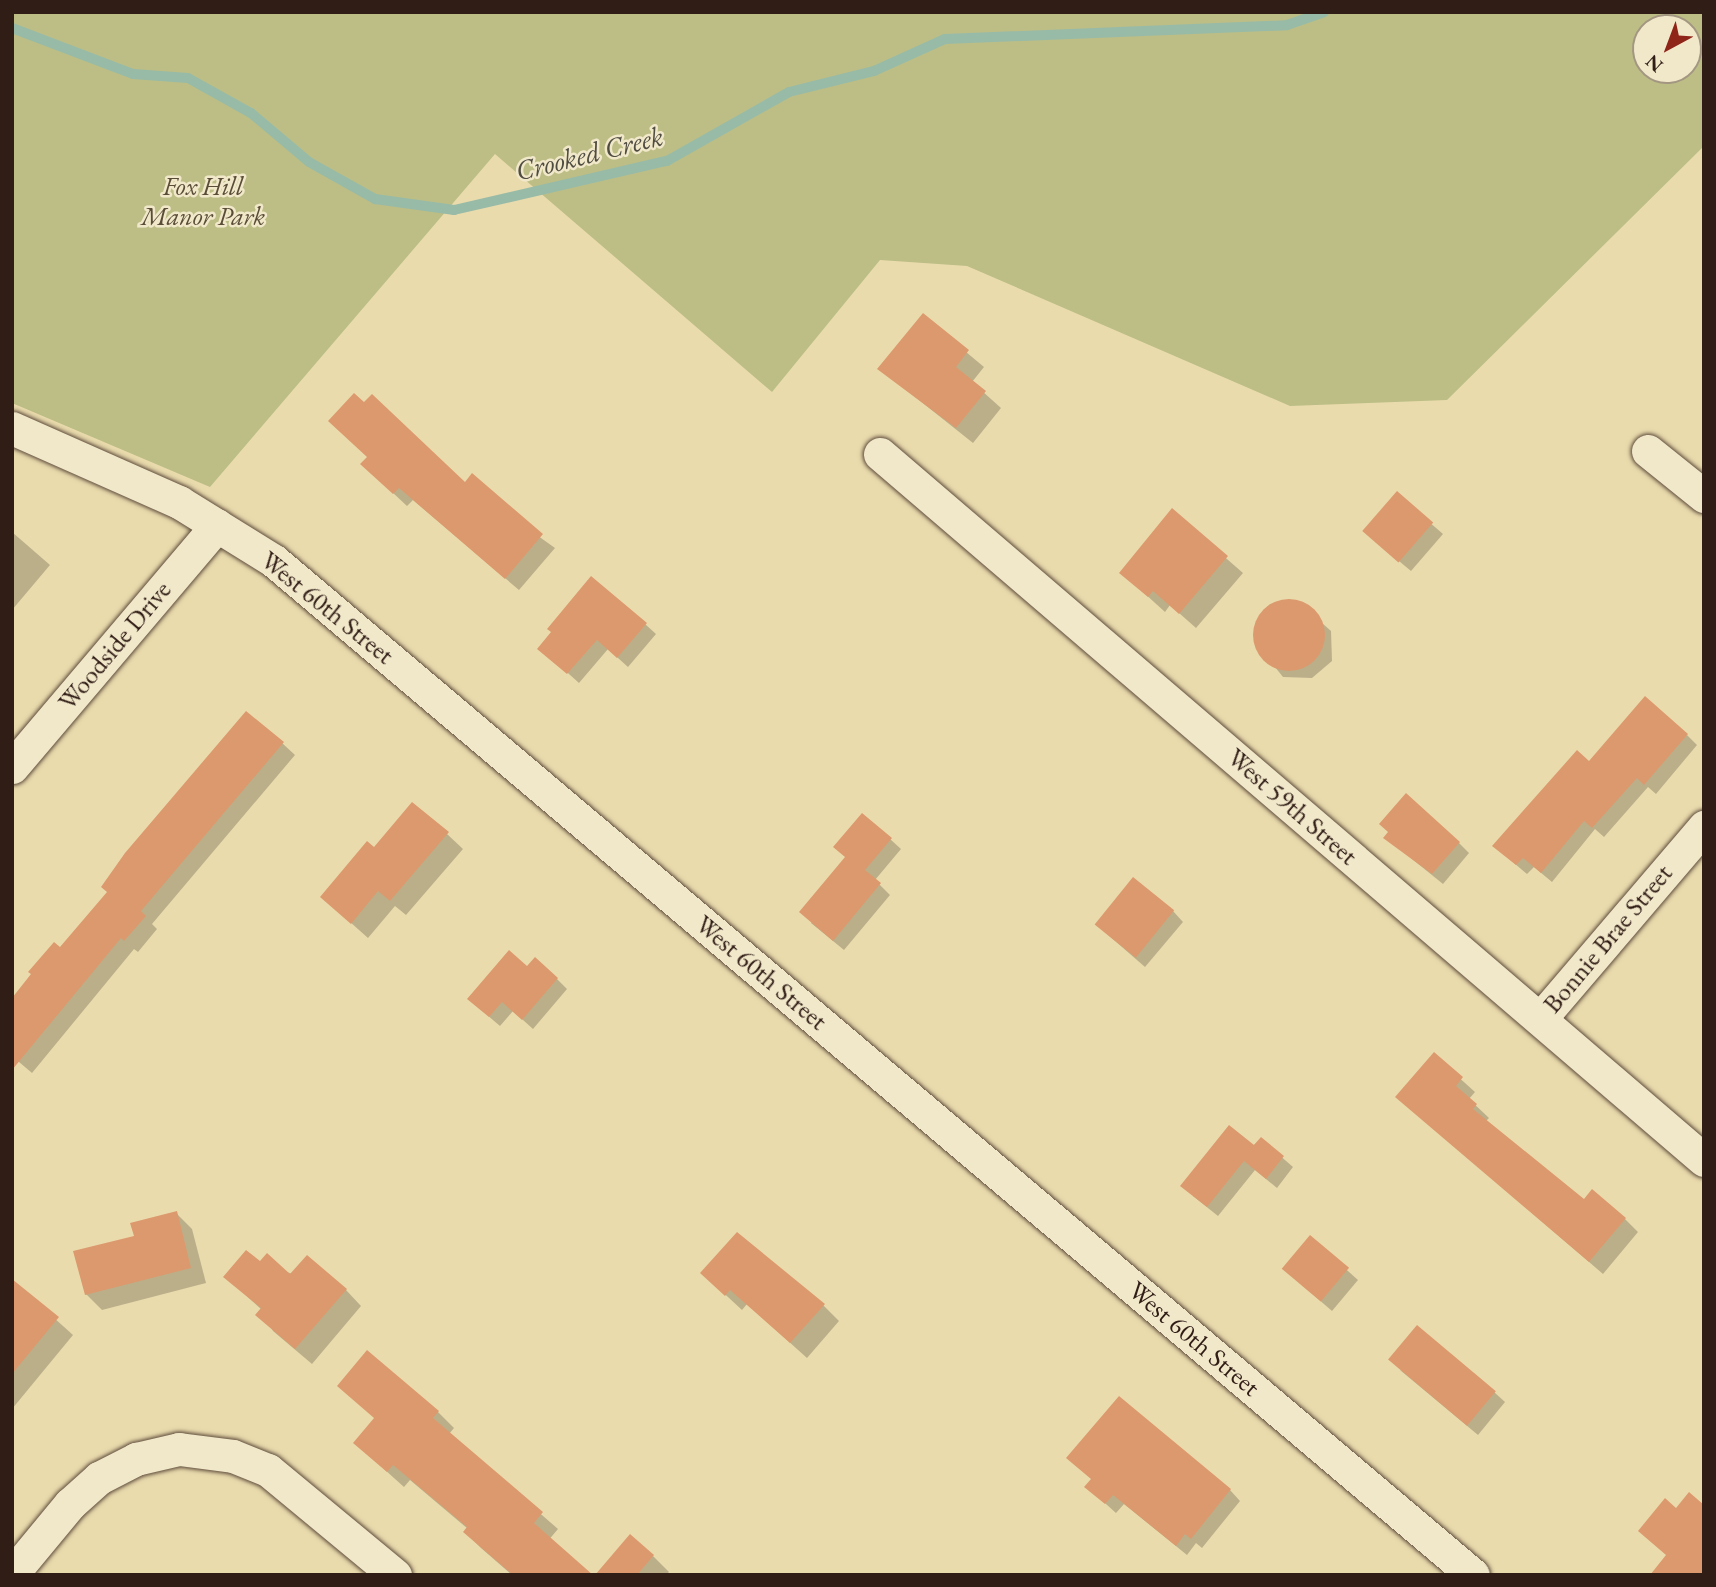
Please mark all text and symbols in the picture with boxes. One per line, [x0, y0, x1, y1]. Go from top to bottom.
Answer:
north arrow [1632, 14, 1702, 84]
text: N [1640, 49, 1668, 78]
water label: Crooked Creek [512, 118, 666, 188]
park label: Fox Hill Manor Park [141, 171, 265, 232]
street label: West 60th Street [254, 545, 400, 671]
street label: Woodside Drive [52, 575, 178, 717]
street label: West 59th Street [1221, 742, 1363, 872]
street label: Bonnie Brae Street [1537, 858, 1679, 1020]
street label: West 60th Street [689, 909, 833, 1037]
street label: West 60th Street [1122, 1275, 1266, 1403]

